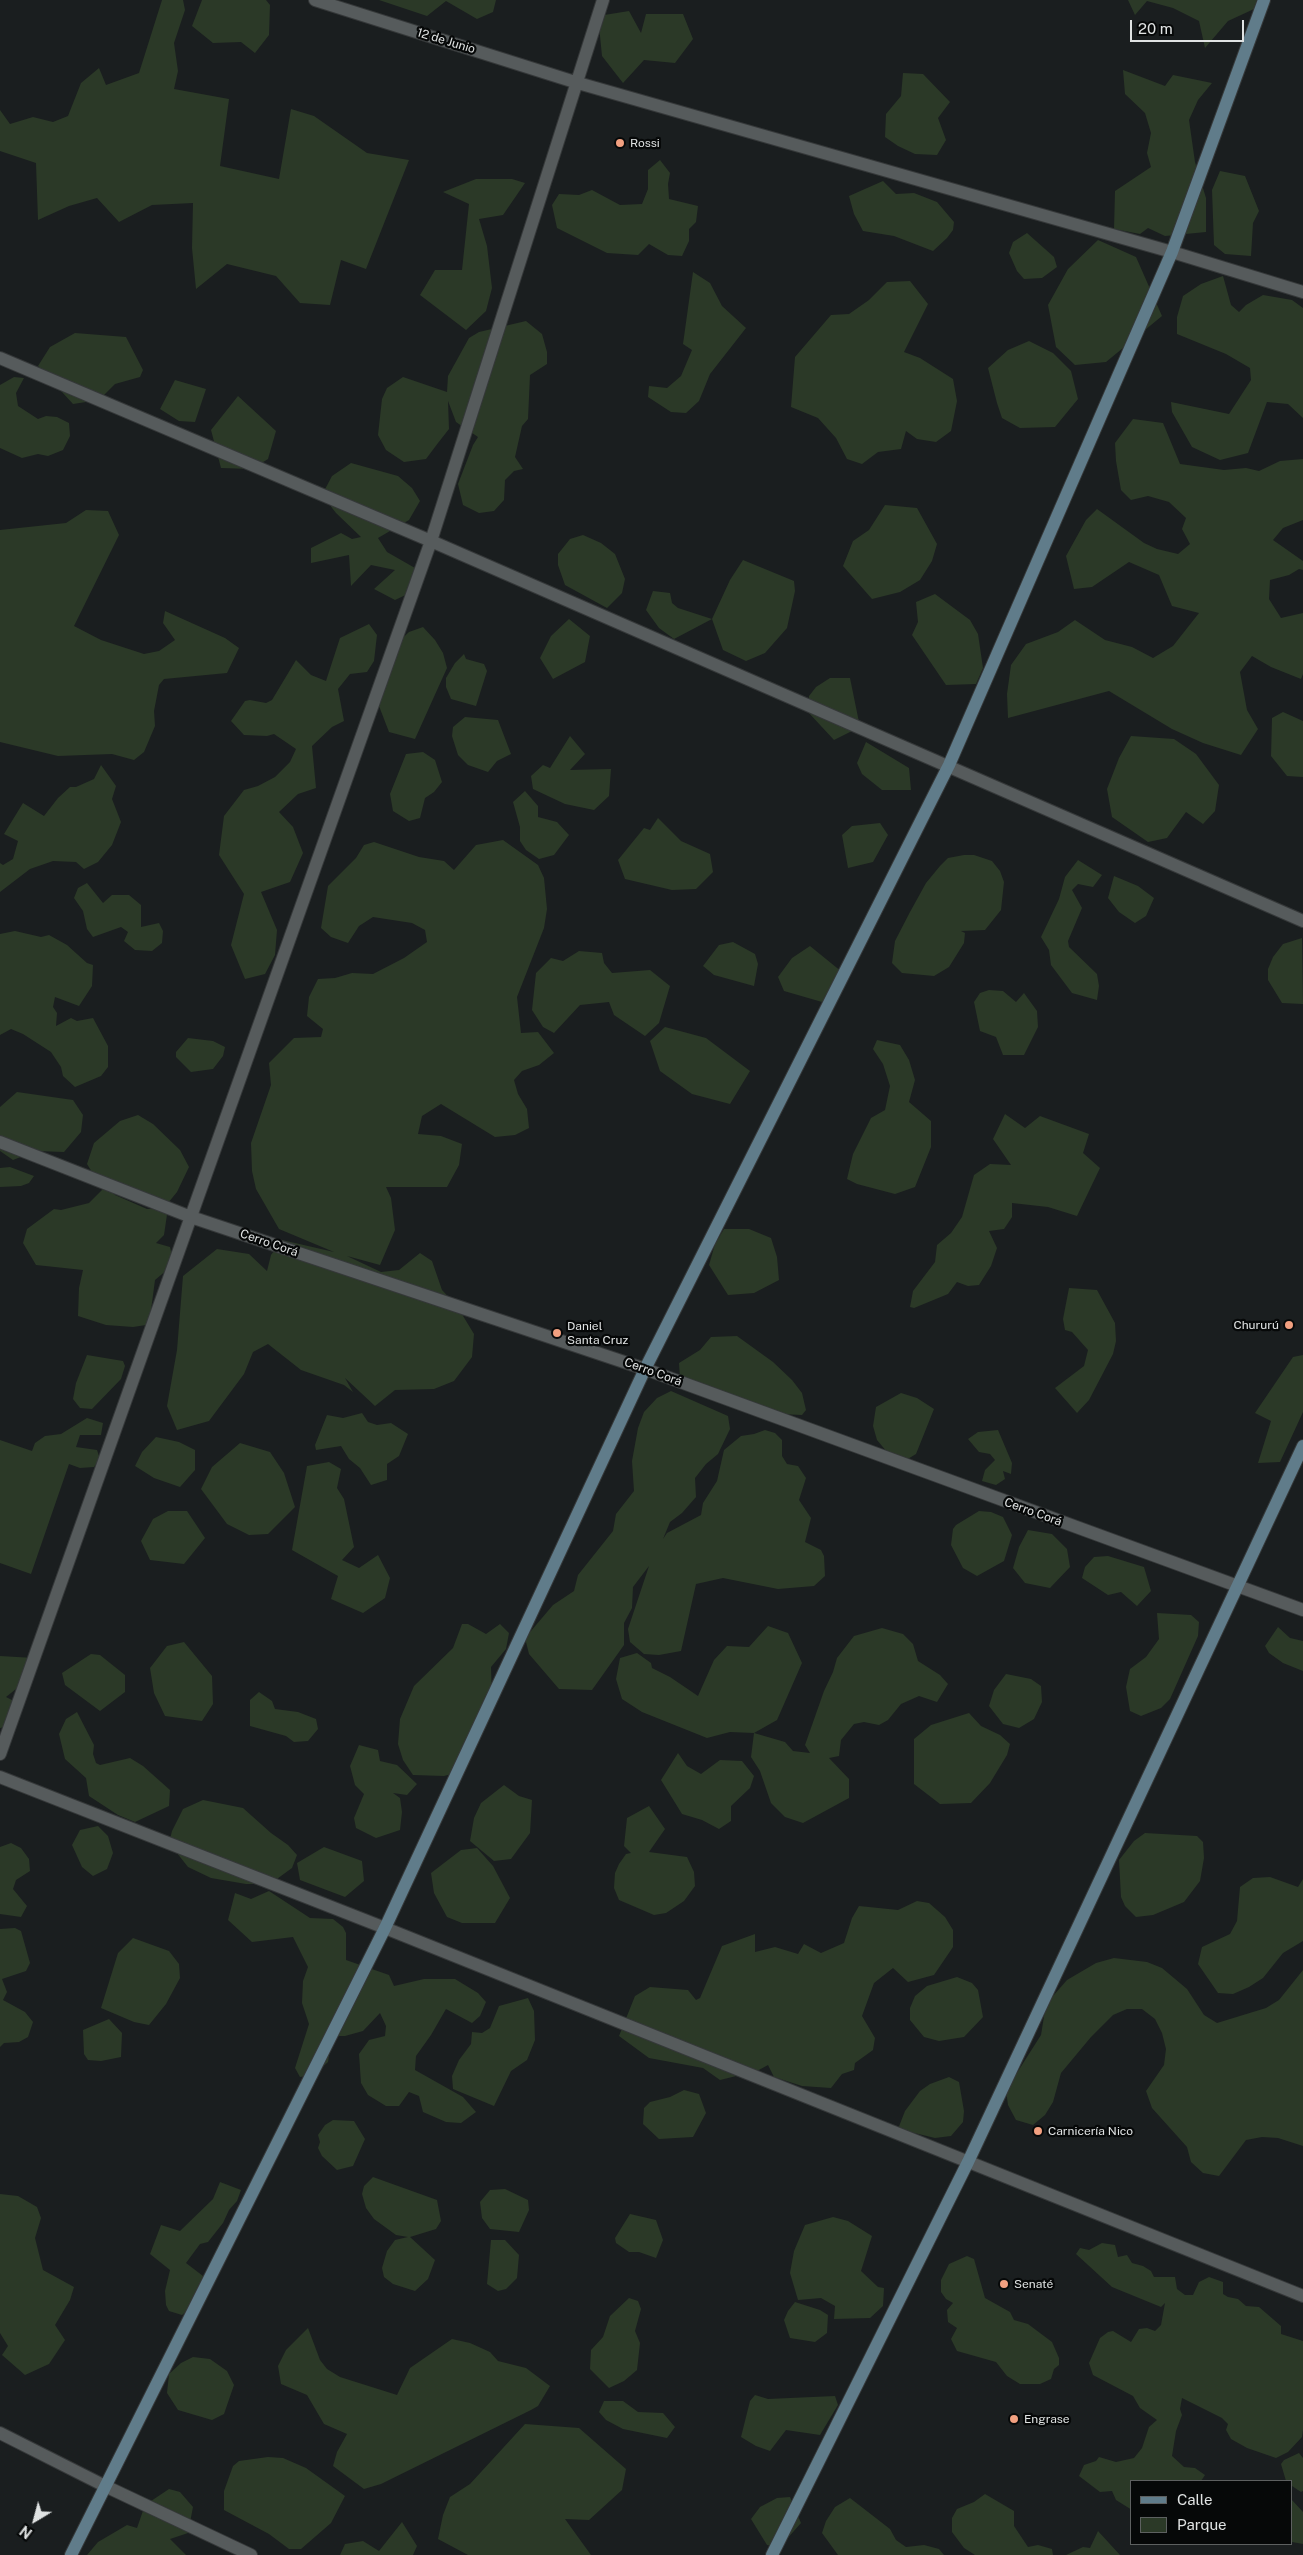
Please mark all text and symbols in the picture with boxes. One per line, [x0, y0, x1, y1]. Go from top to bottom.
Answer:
scale bar [1133, 10, 1247, 42]
text: 20 m [1138, 20, 1173, 37]
street label: 12 de Junio [415, 25, 477, 57]
place label: Rossi [630, 136, 660, 150]
marker: Rossi [614, 137, 626, 149]
street label: Cerro Corá [238, 1226, 300, 1260]
place label: Chururú [1233, 1318, 1279, 1332]
place label: Daniel Santa Cruz [567, 1319, 628, 1347]
marker: Chururú [1283, 1319, 1295, 1331]
marker: Daniel Santa Cruz [551, 1327, 563, 1339]
street label: Cerro Corá [622, 1355, 684, 1389]
street label: Cerro Corá [1002, 1495, 1064, 1529]
place label: Carnicería Nico [1048, 2124, 1133, 2138]
marker: Carnicería Nico [1032, 2125, 1044, 2137]
place label: Senaté [1014, 2277, 1053, 2291]
marker: Senaté [998, 2278, 1010, 2290]
place label: Engrase [1024, 2412, 1070, 2426]
marker: Engrase [1008, 2413, 1020, 2425]
legend [1130, 2480, 1293, 2545]
text: Calle [1177, 2491, 1213, 2508]
north arrow [10, 2495, 60, 2545]
text: Parque [1177, 2516, 1227, 2533]
text: N [17, 2522, 35, 2542]

